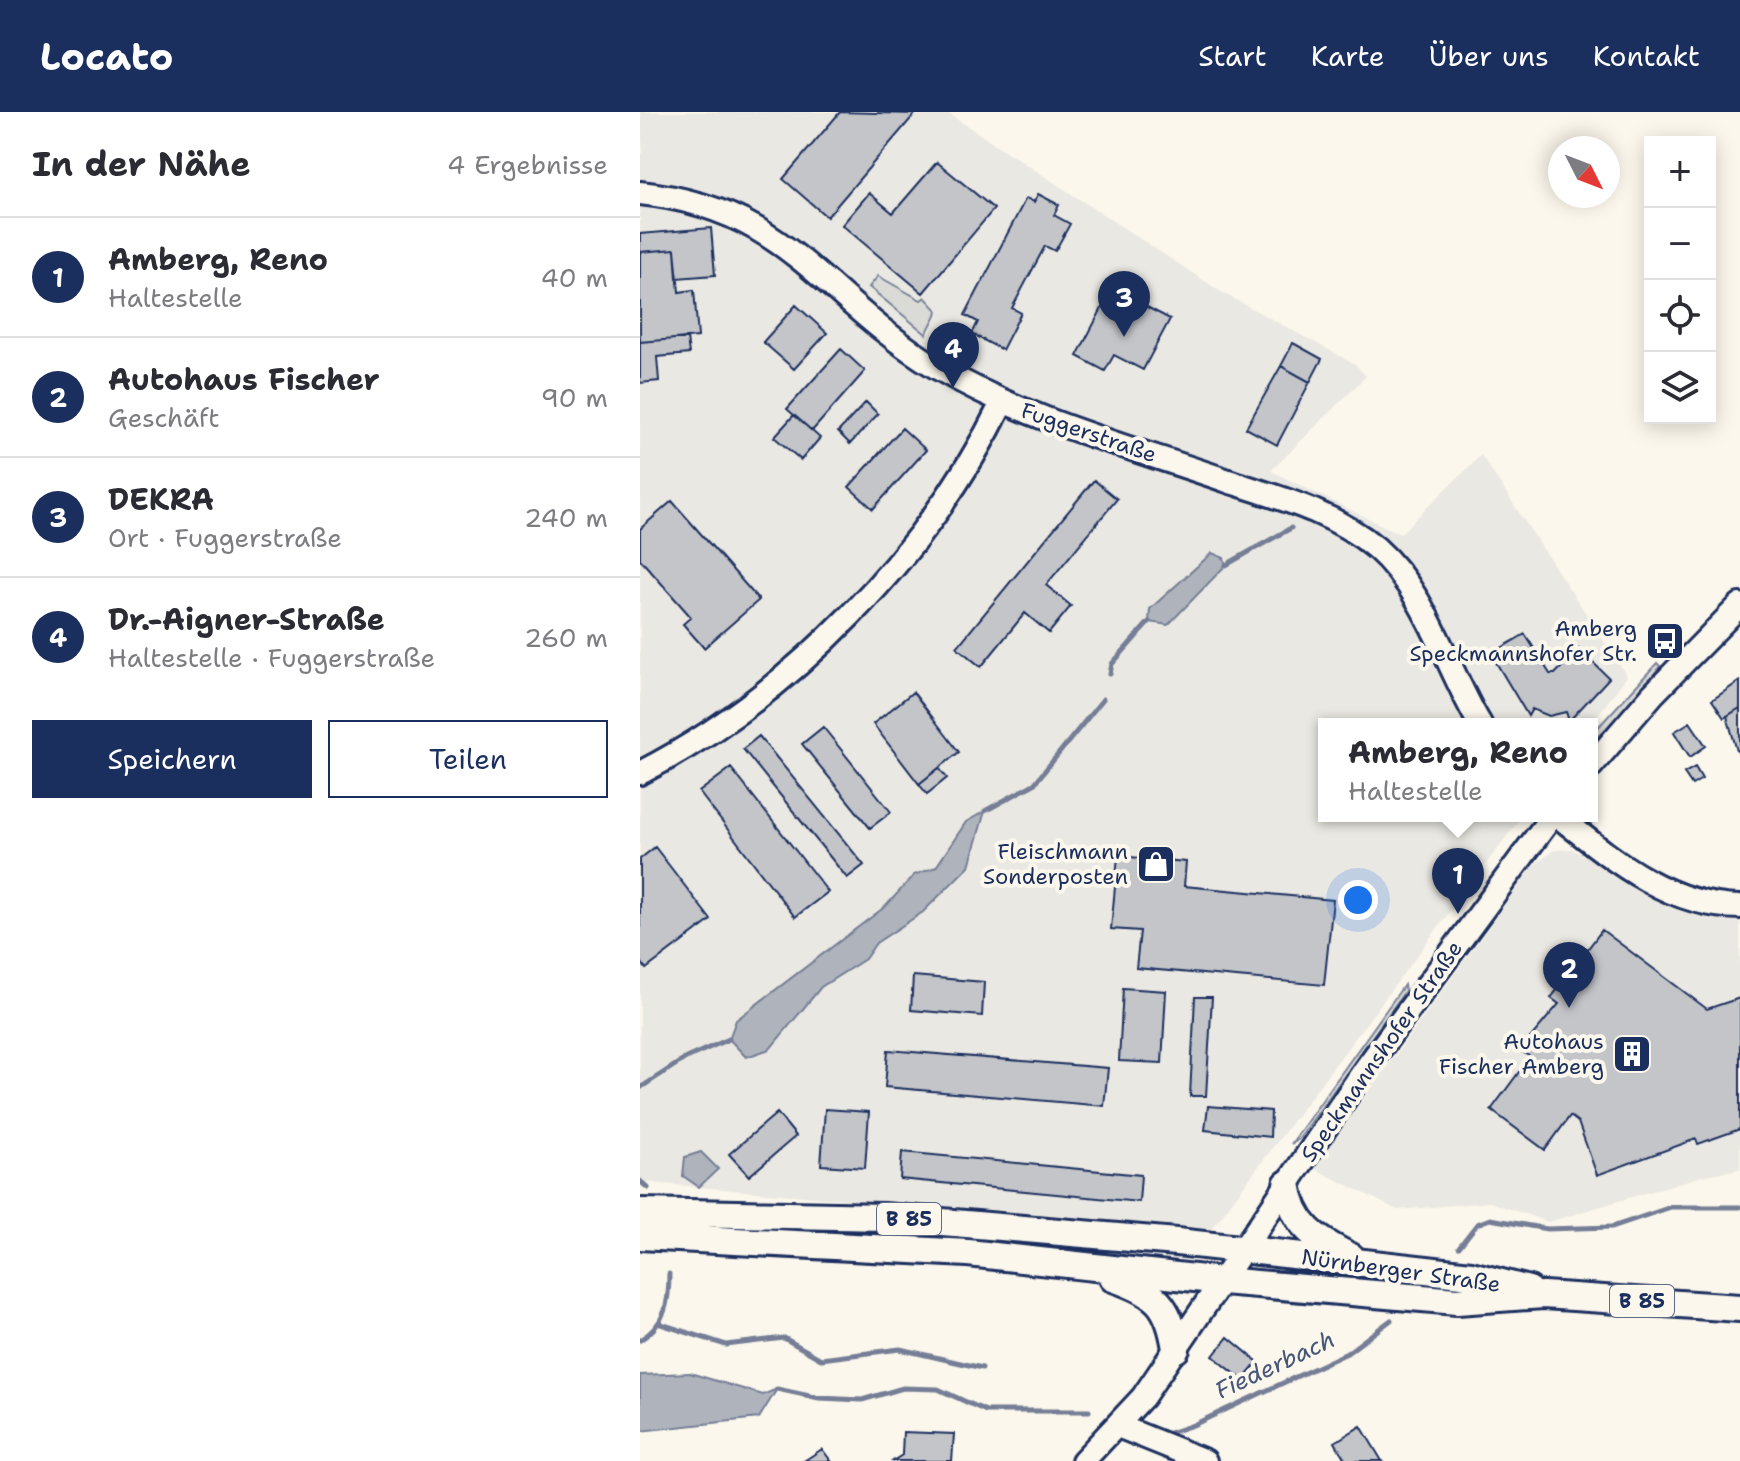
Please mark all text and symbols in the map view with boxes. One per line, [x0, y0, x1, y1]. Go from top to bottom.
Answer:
text: Locato [40, 31, 173, 82]
text: Start [1198, 37, 1267, 75]
text: Karte [1311, 37, 1385, 75]
text: Über uns [1429, 37, 1549, 75]
text: Kontakt [1593, 37, 1700, 75]
north arrow [1548, 136, 1620, 208]
map controls [1644, 136, 1716, 424]
button: + [1644, 136, 1716, 208]
text: In der Nähe [32, 141, 251, 187]
text: 4 Ergebnisse [447, 147, 608, 182]
button: − [1644, 208, 1716, 280]
text: Amberg, Reno [108, 239, 328, 280]
text: 1 [52, 260, 64, 295]
text: 40 m [541, 260, 608, 295]
pin: 3 [1098, 271, 1150, 337]
text: Haltestelle [108, 280, 243, 315]
button: locate [1644, 280, 1716, 352]
pin: 4 [927, 322, 979, 388]
button: layers [1644, 352, 1716, 424]
text: Autohaus Fischer [108, 359, 380, 400]
text: 2 [49, 380, 67, 415]
text: 90 m [541, 380, 608, 415]
street label: Fuggerstraße [1017, 396, 1161, 469]
text: Geschäft [108, 400, 220, 435]
text: DEKRA [108, 479, 214, 520]
text: 3 [49, 500, 67, 535]
text: 240 m [524, 500, 608, 535]
text: Ort · Fuggerstraße [108, 520, 342, 555]
text: Dr.-Aigner-Straße [108, 599, 385, 640]
place label: Amberg Speckmannshofer Str. [1410, 614, 1637, 668]
text: 4 [49, 620, 67, 655]
text: 260 m [524, 620, 608, 655]
bus stop icon: Amberg Speckmannshofer Str. [1644, 620, 1686, 662]
text: Haltestelle · Fuggerstraße [108, 640, 435, 675]
popup [1318, 718, 1598, 822]
button: Speichern [32, 720, 312, 798]
button: Teilen [328, 720, 608, 798]
text: Amberg, Reno [1348, 732, 1568, 773]
text: Haltestelle [1348, 773, 1483, 808]
place label: Fleischmann Sonderposten [983, 837, 1128, 891]
shop icon: Fleischmann Sonderposten [1135, 843, 1177, 885]
pin: 1 [1432, 848, 1484, 914]
your location [1338, 880, 1378, 920]
street label: Speckmannshofer Straße [1294, 935, 1469, 1168]
pin: 2 [1543, 942, 1595, 1008]
place label: Autohaus Fischer Amberg [1439, 1027, 1604, 1081]
building icon: Autohaus Fischer Amberg [1611, 1033, 1653, 1075]
road number: B 85 [877, 1203, 941, 1235]
street label: Nürnberger Straße [1299, 1242, 1502, 1299]
road number: B 85 [1610, 1285, 1674, 1317]
water label: Fiederbach [1210, 1323, 1340, 1407]

